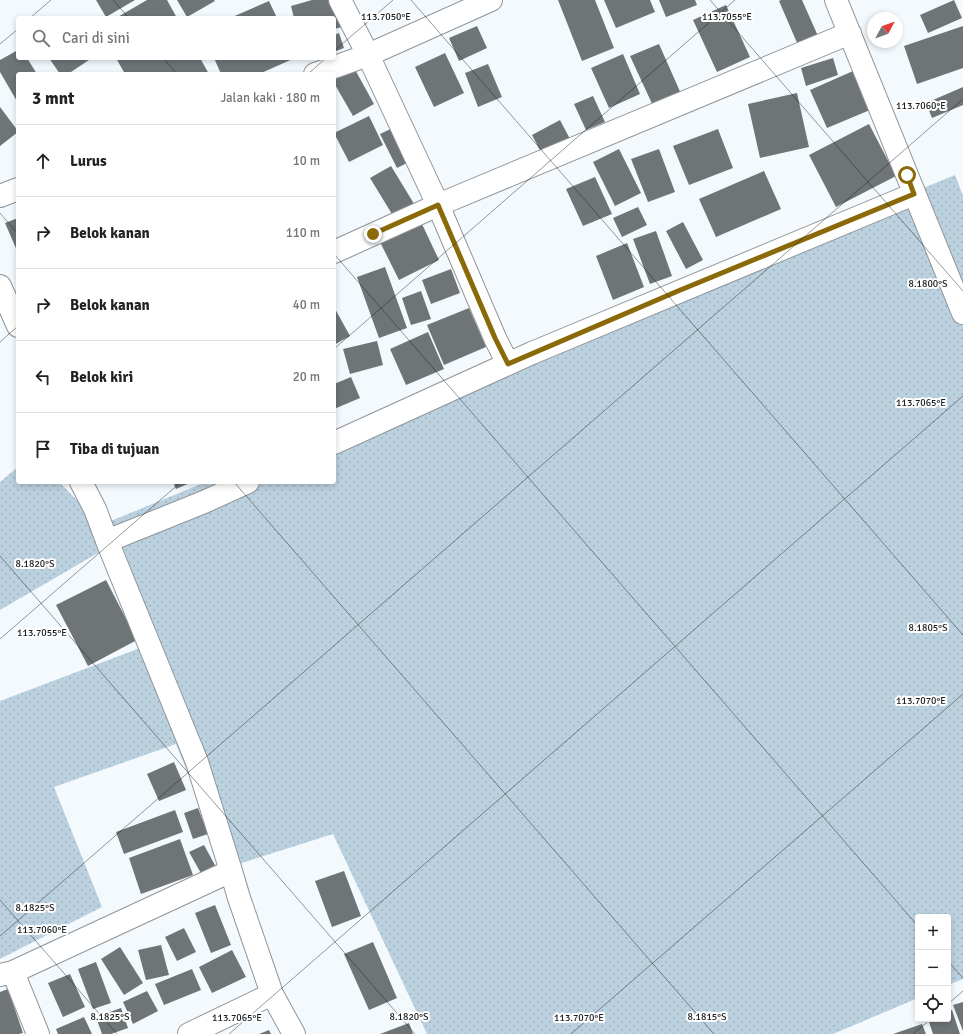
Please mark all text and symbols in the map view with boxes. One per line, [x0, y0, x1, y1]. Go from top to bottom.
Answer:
text: 113.7050°E [361, 11, 411, 23]
text: 113.7055°E [702, 11, 752, 23]
north arrow [867, 12, 903, 48]
search box [16, 16, 336, 60]
icon: search [30, 27, 52, 49]
text: Cari di sini [62, 29, 130, 47]
text: 3 mnt [32, 88, 74, 109]
text: Jalan kaki · 180 m [221, 90, 320, 106]
text: 113.7060°E [896, 100, 946, 112]
icon: ahead [32, 150, 54, 172]
text: Lurus [70, 152, 107, 170]
text: 10 m [293, 153, 320, 169]
route start [898, 166, 916, 184]
icon: right [32, 222, 54, 244]
text: Belok kanan [70, 224, 150, 242]
text: 110 m [286, 225, 320, 241]
route end [364, 225, 382, 243]
text: 8.1800°S [909, 278, 948, 290]
icon: right [32, 294, 54, 316]
text: Belok kanan [70, 296, 150, 314]
text: 40 m [293, 297, 320, 313]
icon: left [32, 366, 54, 388]
text: Belok kiri [70, 368, 133, 386]
text: 20 m [293, 369, 320, 385]
text: 113.7065°E [896, 397, 946, 409]
icon: arrive [32, 438, 54, 460]
text: Tiba di tujuan [70, 440, 160, 458]
text: 8.1820°S [16, 558, 55, 570]
text: 8.1805°S [909, 622, 948, 634]
text: 113.7055°E [17, 627, 67, 639]
text: 113.7070°E [896, 695, 946, 707]
text: 8.1825°S [16, 902, 55, 914]
map controls [915, 914, 951, 1022]
button: + [915, 914, 951, 950]
text: 113.7060°E [17, 924, 67, 936]
button: − [915, 950, 951, 986]
button: locate [915, 986, 951, 1022]
text: 8.1825°S [91, 1011, 130, 1023]
text: 8.1820°S [390, 1011, 429, 1023]
text: 8.1815°S [688, 1011, 727, 1023]
text: 113.7065°E [212, 1012, 262, 1024]
text: 113.7070°E [554, 1012, 604, 1024]

